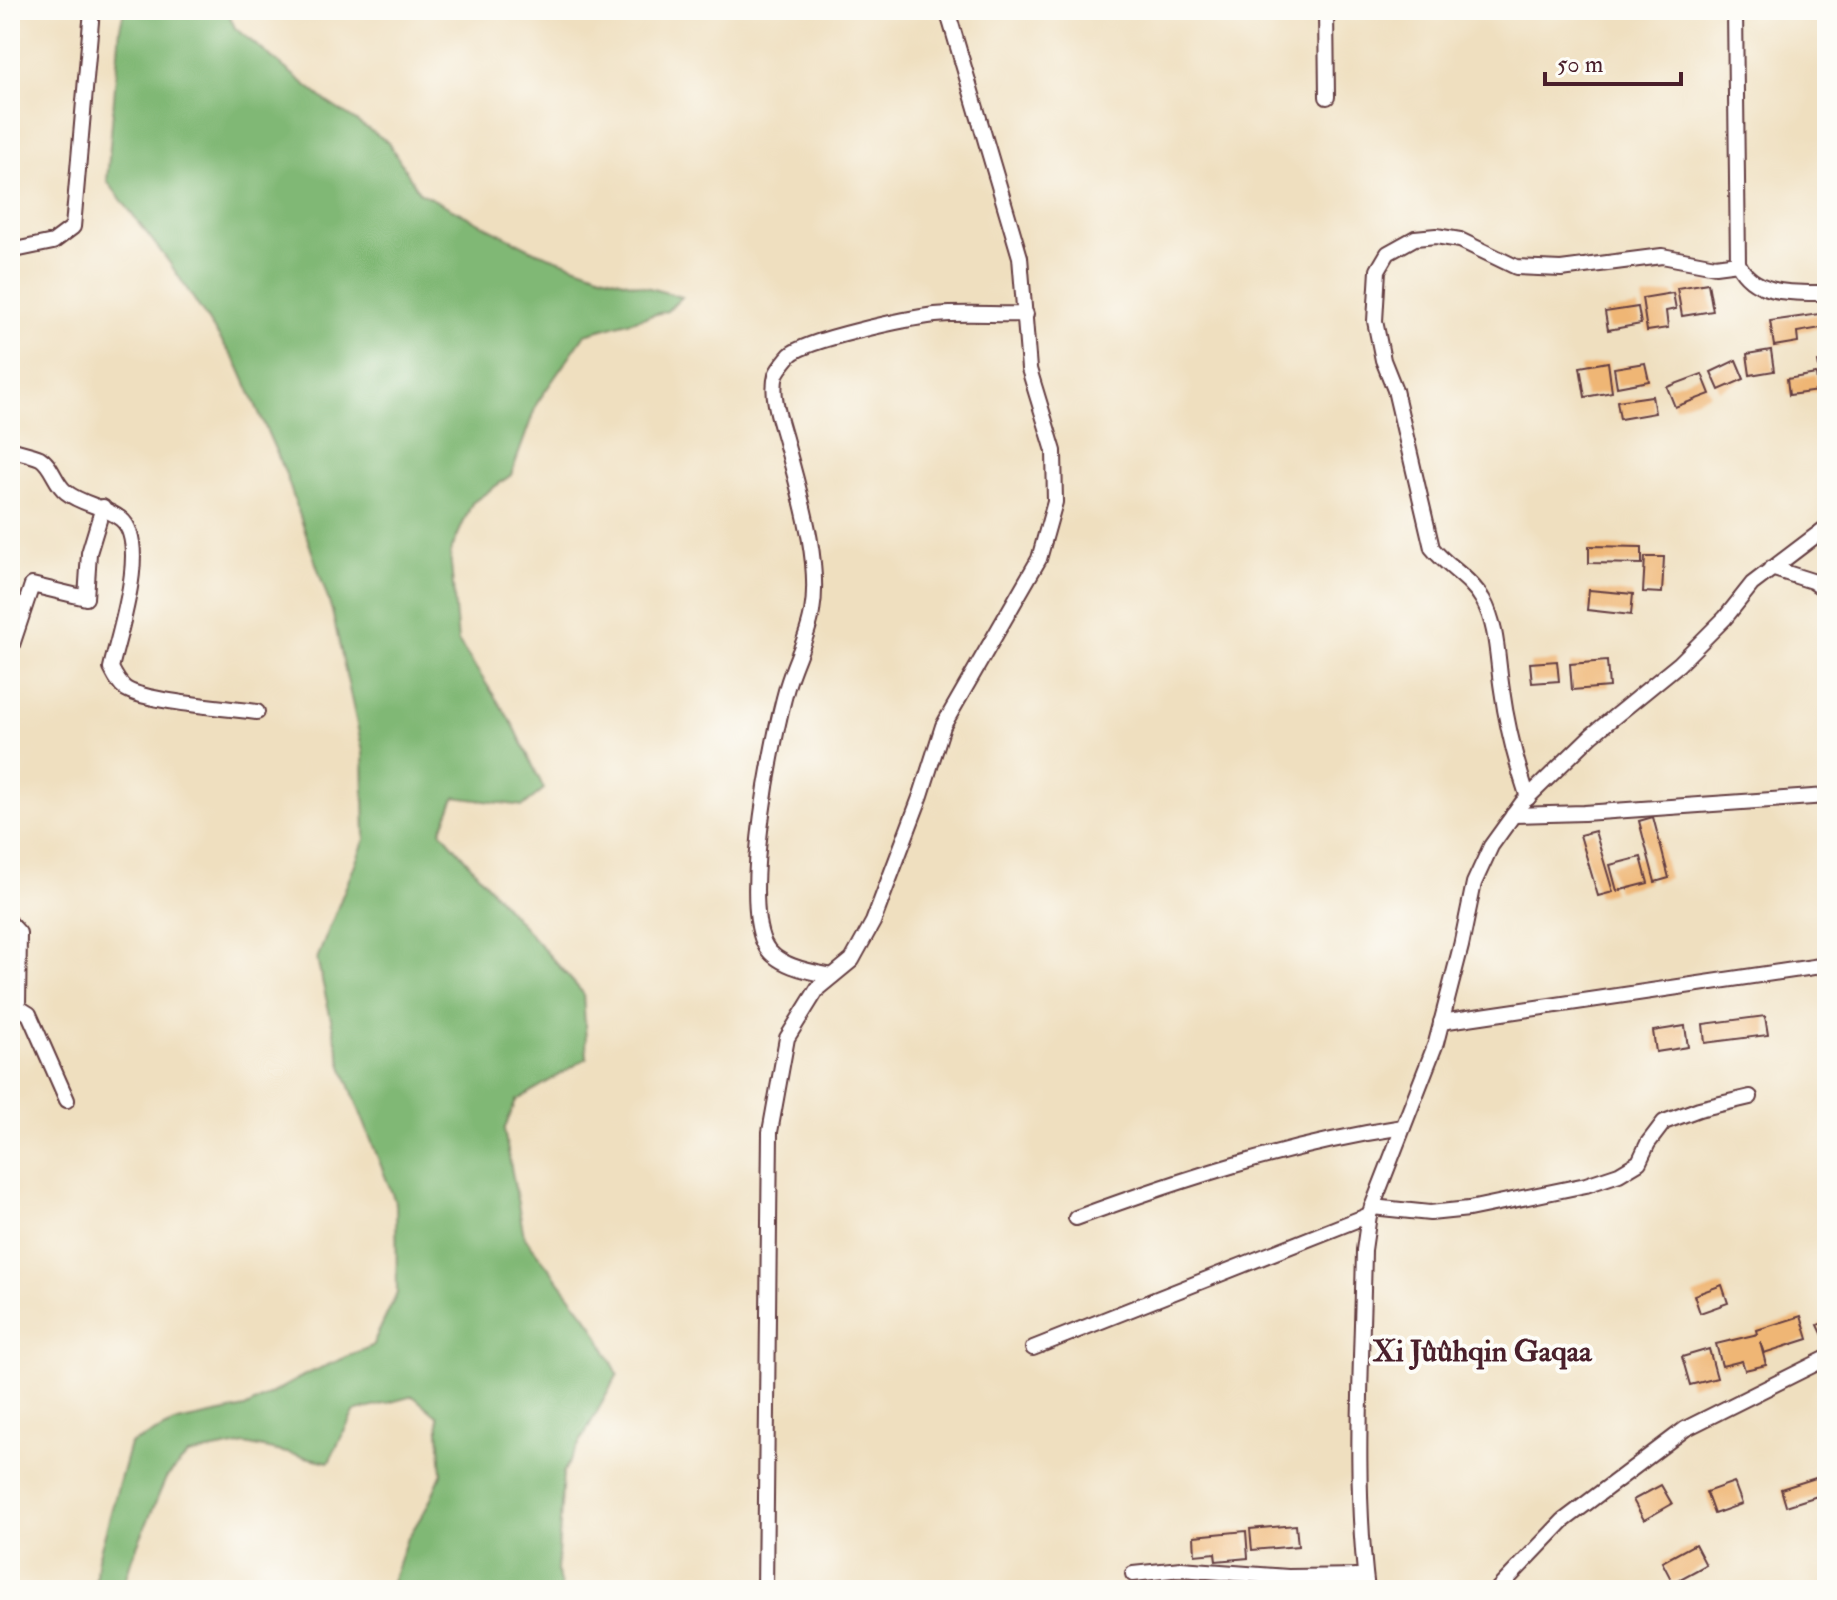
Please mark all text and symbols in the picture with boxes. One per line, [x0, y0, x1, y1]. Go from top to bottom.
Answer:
scale bar [1545, 36, 1681, 86]
text: 50 m [1557, 49, 1604, 80]
district label: Xi Jûûhqin Gaqaa [1372, 1333, 1593, 1370]

